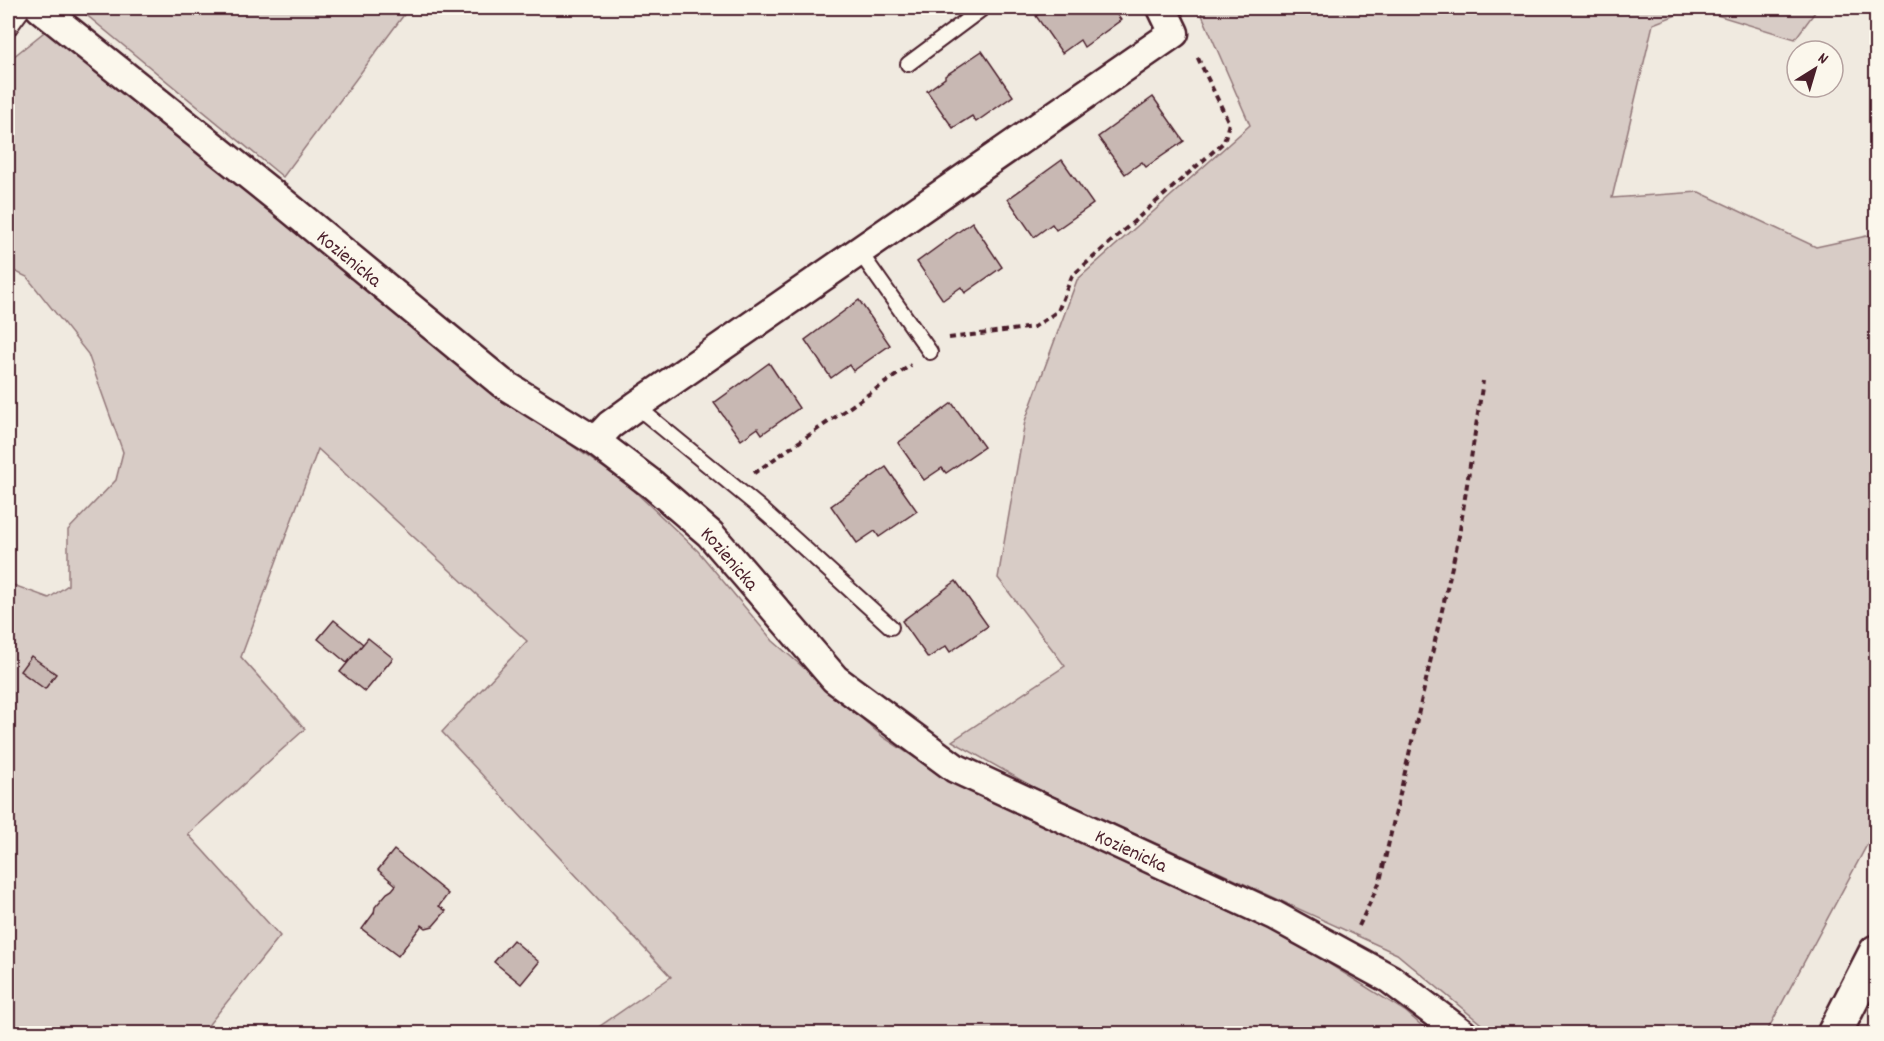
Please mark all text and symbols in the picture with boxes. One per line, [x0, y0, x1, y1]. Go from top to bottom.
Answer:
north arrow [1785, 39, 1845, 99]
text: N [1812, 47, 1833, 71]
street label: Kozienicka [309, 225, 387, 296]
street label: Kozienicka [694, 521, 764, 598]
street label: Kozienicka [1090, 824, 1172, 881]

